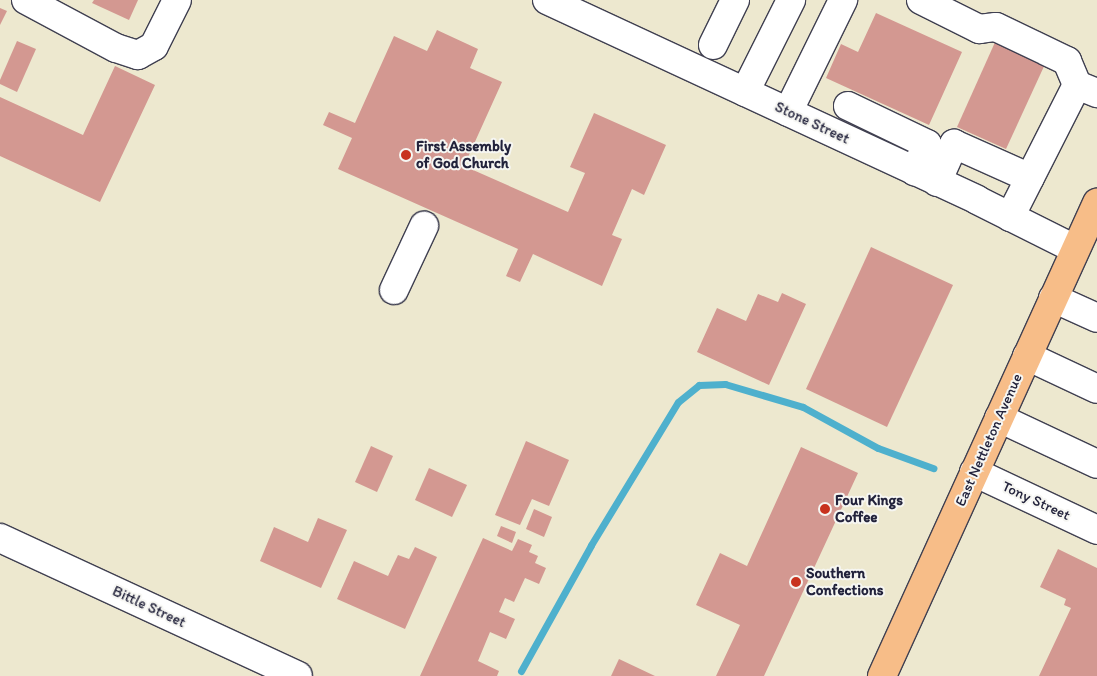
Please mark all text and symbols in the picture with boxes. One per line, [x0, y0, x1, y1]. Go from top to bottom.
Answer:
street label: Stone Street [772, 98, 852, 148]
place label: First Assembly of God Church [416, 137, 511, 172]
marker: First Assembly of God Church [400, 149, 412, 161]
street label: East Nettleton Avenue [952, 371, 1026, 509]
street label: Tony Street [999, 477, 1073, 525]
place label: Four Kings Coffee [835, 491, 904, 526]
marker: Four Kings Coffee [819, 503, 831, 515]
place label: Southern Confections [806, 564, 883, 599]
marker: Southern Confections [790, 576, 802, 588]
street label: Bittle Street [110, 582, 188, 632]

